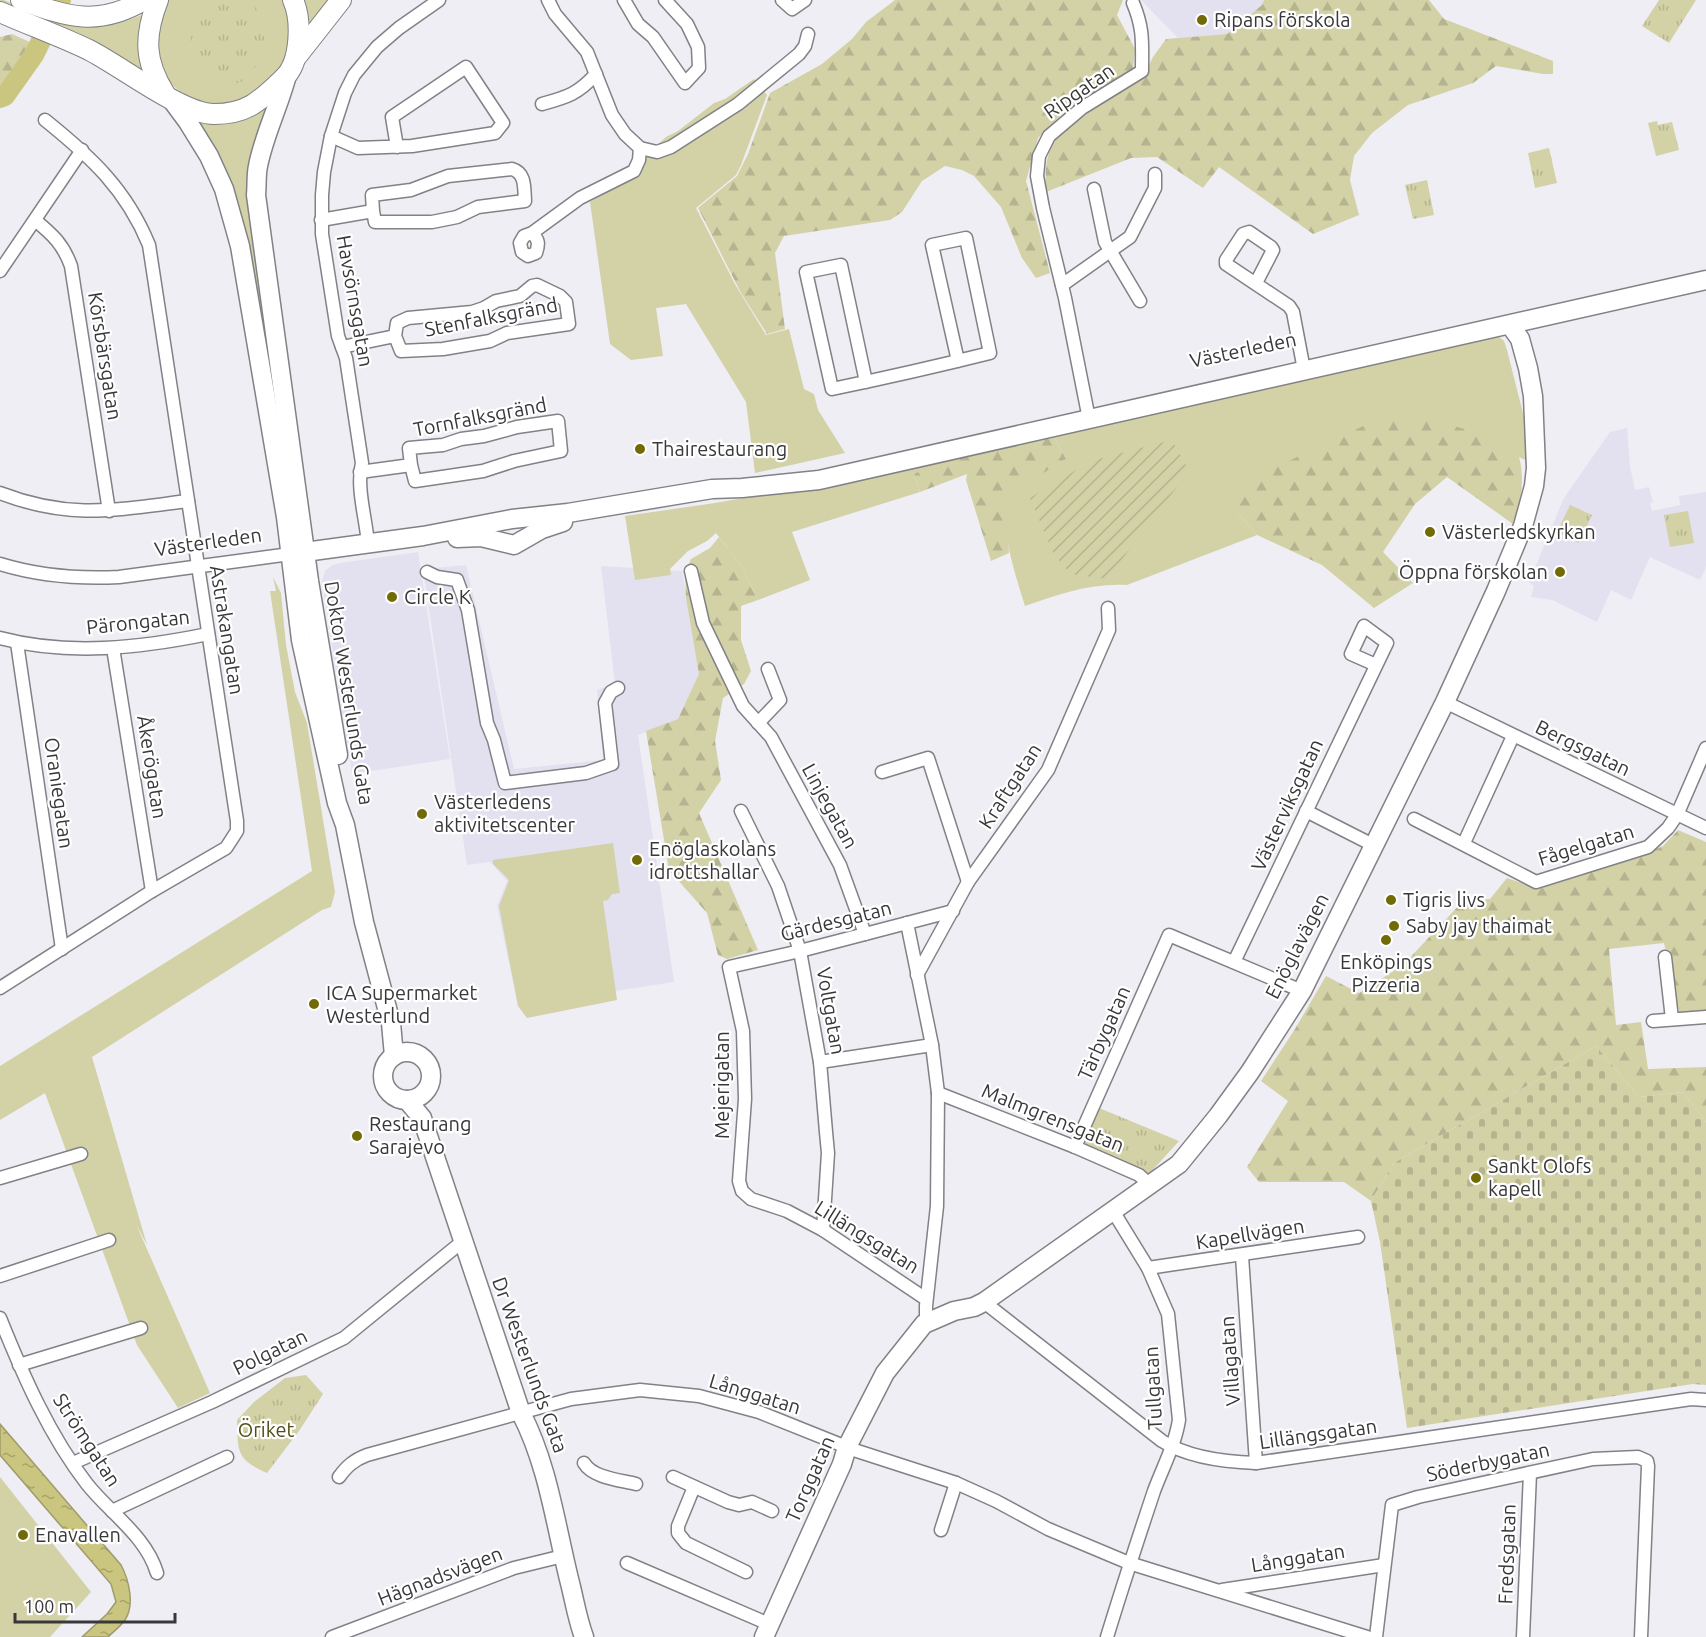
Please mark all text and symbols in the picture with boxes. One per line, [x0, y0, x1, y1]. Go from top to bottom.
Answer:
place label: Ripans förskola [1214, 8, 1351, 31]
marker: Ripans förskola [1195, 13, 1209, 27]
street label: Ripgatan [1039, 58, 1118, 123]
street label: Havsörnsgatan [333, 233, 378, 369]
street label: Körsbärsgatan [84, 290, 127, 422]
street label: Stenfalksgränd [422, 292, 559, 341]
street label: Västerleden [1188, 327, 1298, 372]
street label: Tornfalksgränd [411, 392, 548, 441]
place label: Thairestaurang [652, 437, 787, 460]
marker: Thairestaurang [633, 442, 647, 456]
place label: Västerledskyrkan [1442, 520, 1596, 543]
street label: Västerleden [153, 523, 263, 560]
marker: Västerledskyrkan [1423, 525, 1437, 539]
place label: Öppna förskolan [1399, 560, 1548, 583]
street label: Astrakangatan [206, 564, 249, 696]
marker: Öppna förskolan [1553, 565, 1567, 579]
street label: Doktor Westerlunds Gata [320, 579, 379, 807]
place label: Circle K [404, 585, 471, 608]
marker: Circle K [385, 590, 399, 604]
street label: Pärongatan [85, 605, 191, 638]
street label: Åkerögatan [133, 714, 172, 820]
street label: Bergsgatan [1532, 715, 1634, 780]
street label: Västerviksgatan [1246, 735, 1327, 874]
street label: Oraniegatan [40, 736, 79, 850]
street label: Kraftgatan [974, 739, 1046, 833]
street label: Linjegatan [798, 759, 863, 852]
place label: Västerledens aktivitetscenter [434, 790, 576, 836]
marker: Västerledens aktivitetscenter [415, 807, 429, 821]
street label: Fågelgatan [1535, 819, 1637, 870]
place label: Enöglaskolans idrottshallar [649, 837, 776, 883]
marker: Enöglaskolans idrottshallar [630, 853, 644, 867]
place label: Tigris livs [1403, 888, 1485, 911]
street label: Enöglavägen [1260, 889, 1333, 1002]
marker: Tigris livs [1384, 893, 1398, 907]
street label: Gärdesgatan [778, 896, 894, 945]
place label: Saby jay thaimat [1406, 914, 1552, 937]
marker: Saby jay thaimat [1387, 919, 1401, 933]
marker: Enköpings Pizzeria [1379, 933, 1393, 947]
place label: Enköpings Pizzeria [1340, 950, 1432, 996]
street label: Voltgatan [813, 966, 850, 1056]
place label: ICA Supermarket Westerlund [326, 981, 478, 1027]
street label: Tärbygatan [1073, 982, 1135, 1084]
marker: ICA Supermarket Westerlund [307, 997, 321, 1011]
street label: Mejerigatan [710, 1031, 733, 1139]
street label: Malmgrensgatan [979, 1078, 1128, 1157]
place label: Restaurang Sarajevo [369, 1112, 471, 1158]
marker: Restaurang Sarajevo [350, 1129, 364, 1143]
place label: Sankt Olofs kapell [1488, 1154, 1591, 1200]
marker: Sankt Olofs kapell [1469, 1171, 1483, 1185]
street label: Lillängsgatan [811, 1195, 924, 1278]
street label: Kapellvägen [1194, 1214, 1306, 1253]
street label: Dr Westerlunds Gata [488, 1274, 573, 1456]
street label: Villagatan [1215, 1315, 1244, 1407]
street label: Polgatan [229, 1324, 311, 1379]
street label: Tullgatan [1139, 1346, 1166, 1430]
street label: Långgatan [707, 1369, 804, 1418]
street label: Strömgatan [49, 1389, 126, 1491]
street label: Lillängsgatan [1258, 1414, 1378, 1453]
park label: Öriket [238, 1418, 294, 1441]
street label: Torggatan [780, 1432, 839, 1526]
street label: Söderbygatan [1424, 1437, 1551, 1486]
street label: Fredsgatan [1493, 1503, 1520, 1605]
place label: Enavallen [35, 1523, 121, 1546]
marker: Enavallen [16, 1528, 30, 1542]
street label: Långgatan [1249, 1539, 1346, 1576]
street label: Hägnadsvägen [374, 1541, 505, 1610]
scale bar [15, 1586, 176, 1624]
text: 100 m [24, 1596, 74, 1616]

